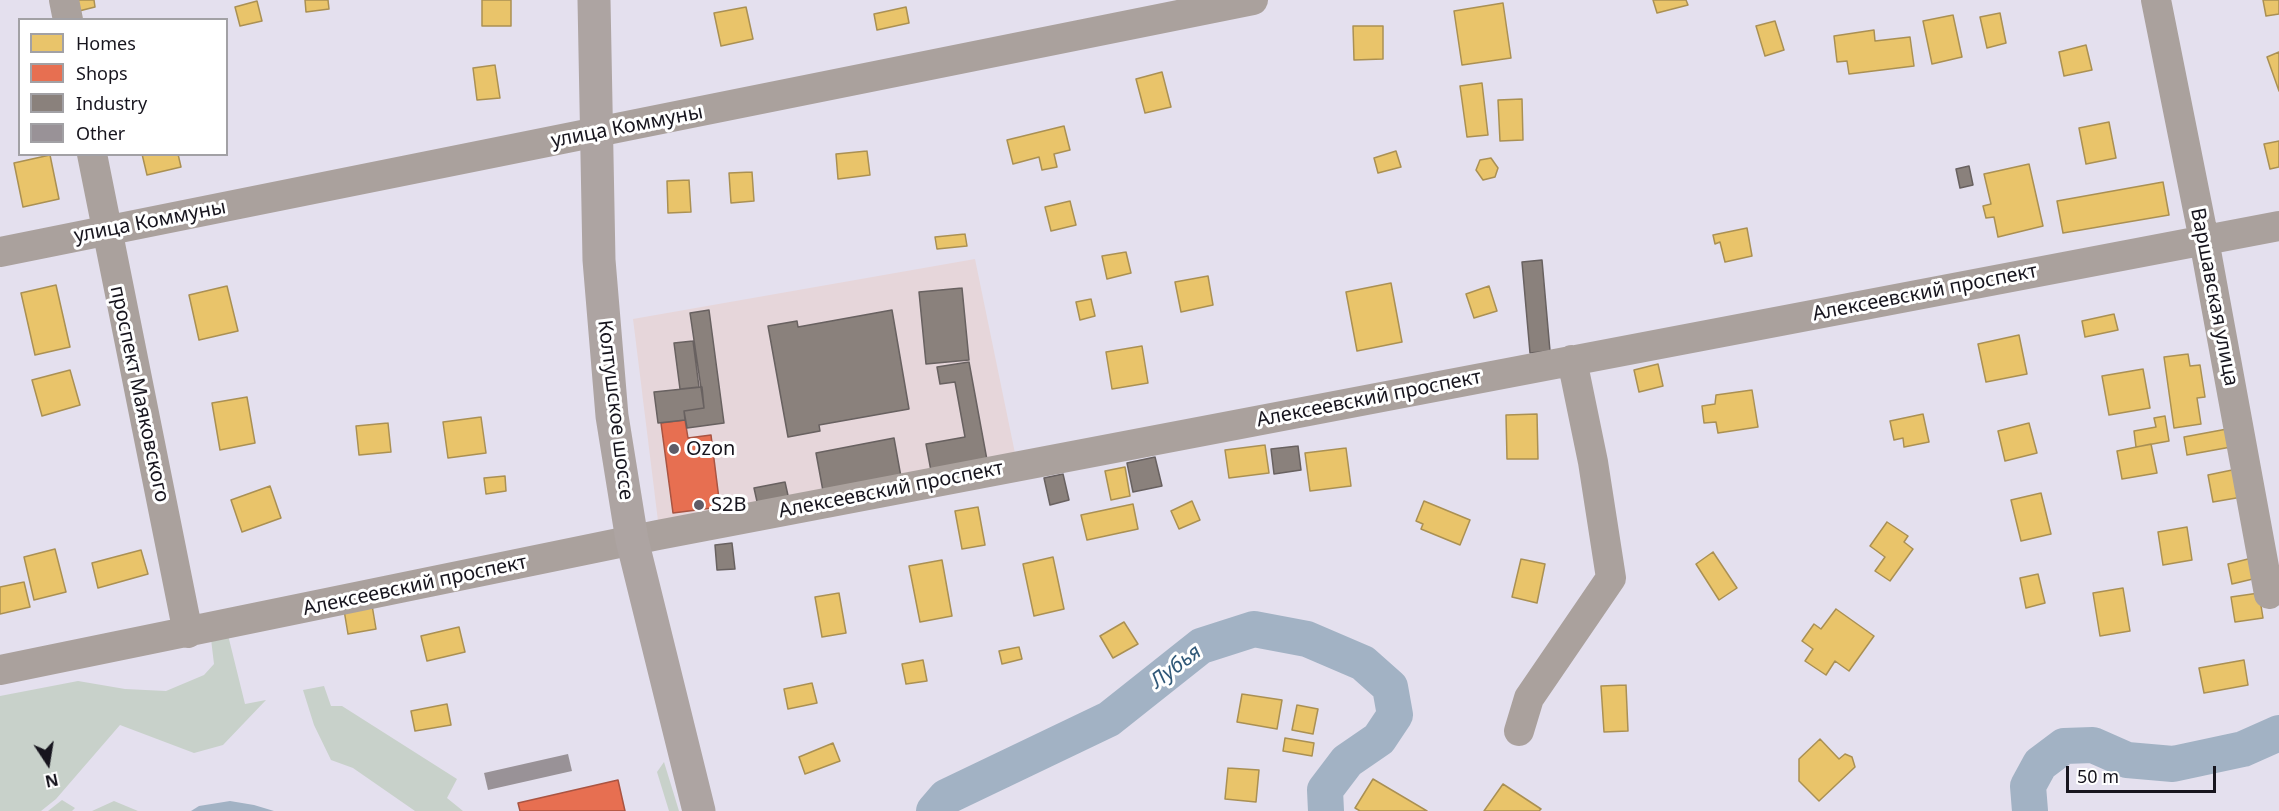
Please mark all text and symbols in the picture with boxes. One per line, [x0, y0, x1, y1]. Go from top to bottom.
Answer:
legend [18, 18, 228, 156]
text: Homes [76, 31, 136, 55]
text: Shops [76, 61, 128, 85]
text: Industry [76, 91, 147, 115]
street label: улица Коммуны [549, 101, 705, 153]
text: Other [76, 121, 125, 145]
street label: улица Коммуны [72, 196, 228, 248]
street label: Варшавская улица [2185, 206, 2243, 388]
street label: Алексеевский проспект [1811, 259, 2039, 327]
street label: проспект Маяковского [104, 283, 174, 505]
street label: Колтушское шоссе [592, 319, 638, 501]
street label: Алексеевский проспект [1255, 365, 1483, 433]
place label: Ozon [686, 437, 735, 461]
marker: Ozon [667, 442, 681, 456]
street label: Алексеевский проспект [777, 456, 1005, 524]
place label: S2B [711, 493, 746, 517]
marker: S2B [692, 498, 706, 512]
street label: Алексеевский проспект [301, 551, 529, 621]
water label: Лубья [1145, 640, 1207, 694]
north arrow [18, 733, 78, 793]
scale bar [2069, 754, 2219, 792]
text: 50 m [2077, 764, 2119, 788]
text: N [43, 768, 60, 793]

